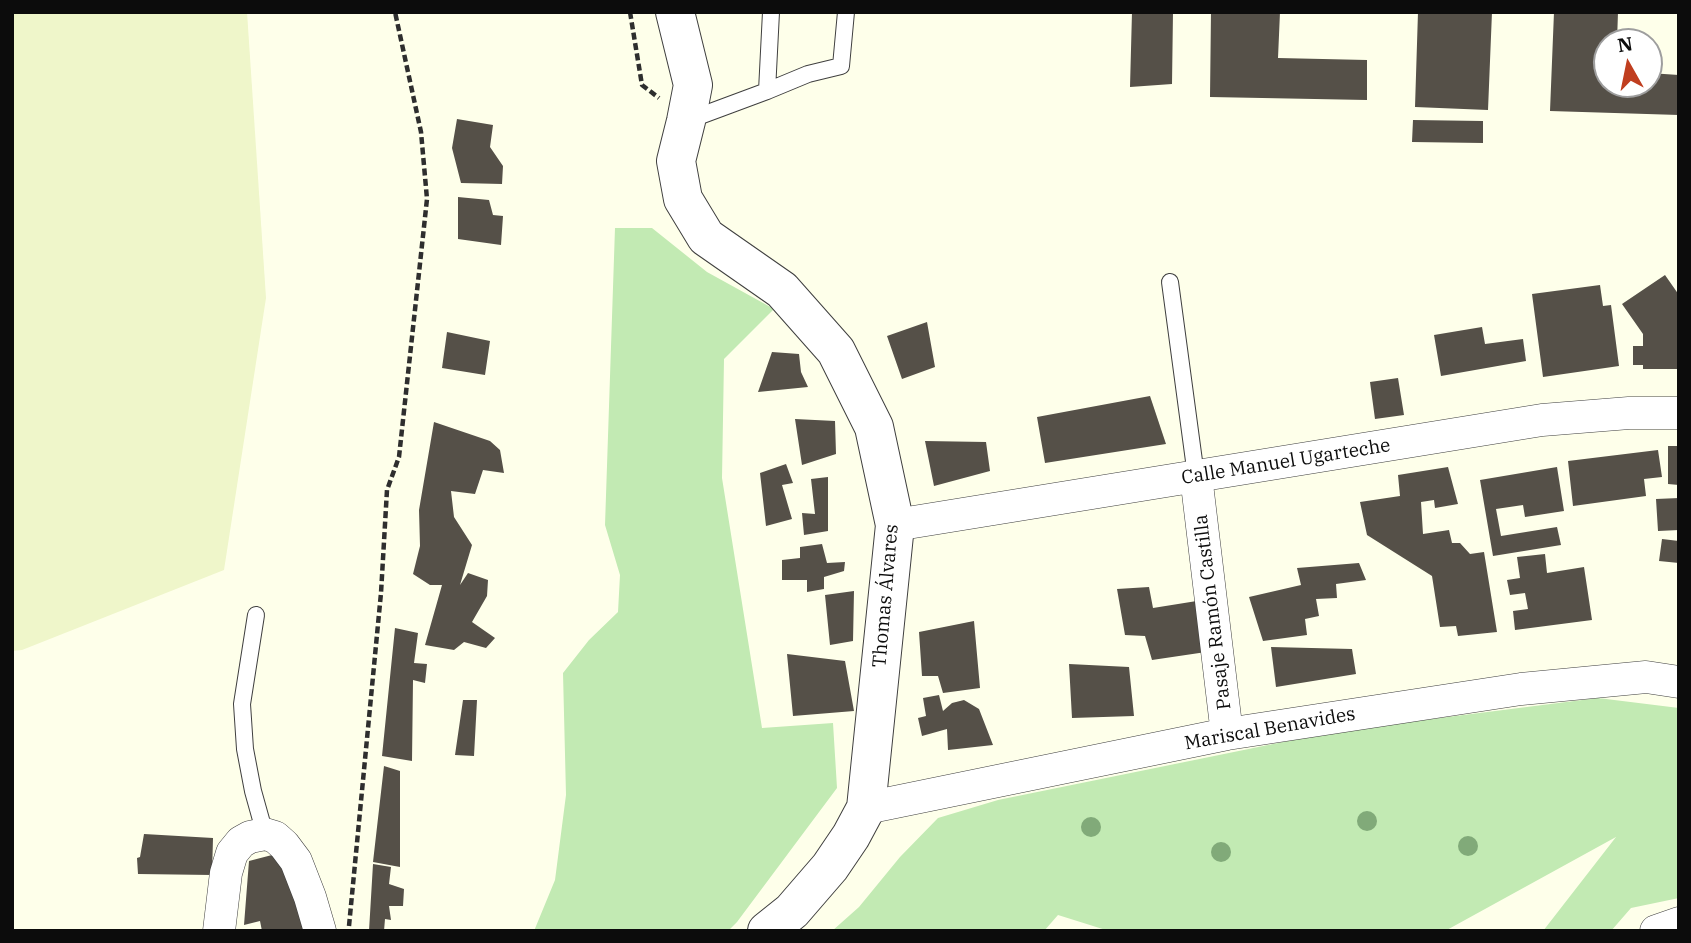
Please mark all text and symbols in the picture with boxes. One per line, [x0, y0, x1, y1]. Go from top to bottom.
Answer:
north arrow [1593, 28, 1663, 98]
text: N [1616, 31, 1634, 57]
street label: Calle Manuel Ugarteche [1180, 434, 1392, 490]
street label: Pasaje Ramón Castilla [1190, 513, 1236, 711]
street label: Thomas Álvares [868, 523, 904, 669]
street label: Mariscal Benavides [1183, 703, 1357, 755]

